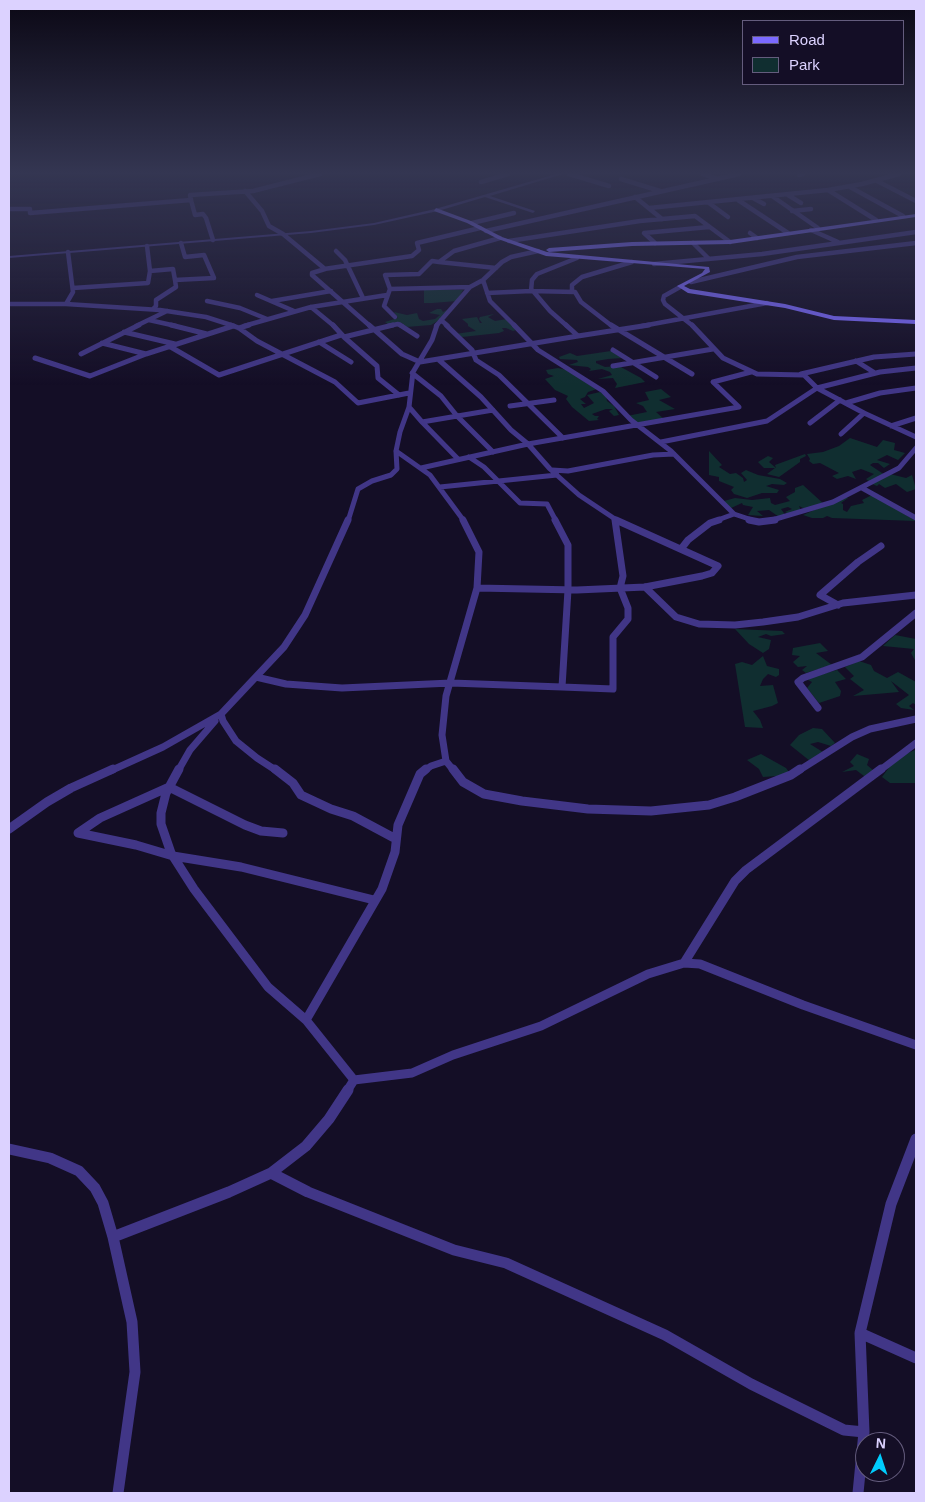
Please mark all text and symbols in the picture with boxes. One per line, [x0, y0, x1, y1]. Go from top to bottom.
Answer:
legend [742, 20, 905, 85]
text: Road [789, 31, 825, 48]
text: Park [789, 56, 820, 73]
north arrow [855, 1432, 905, 1482]
text: N [875, 1435, 887, 1451]

